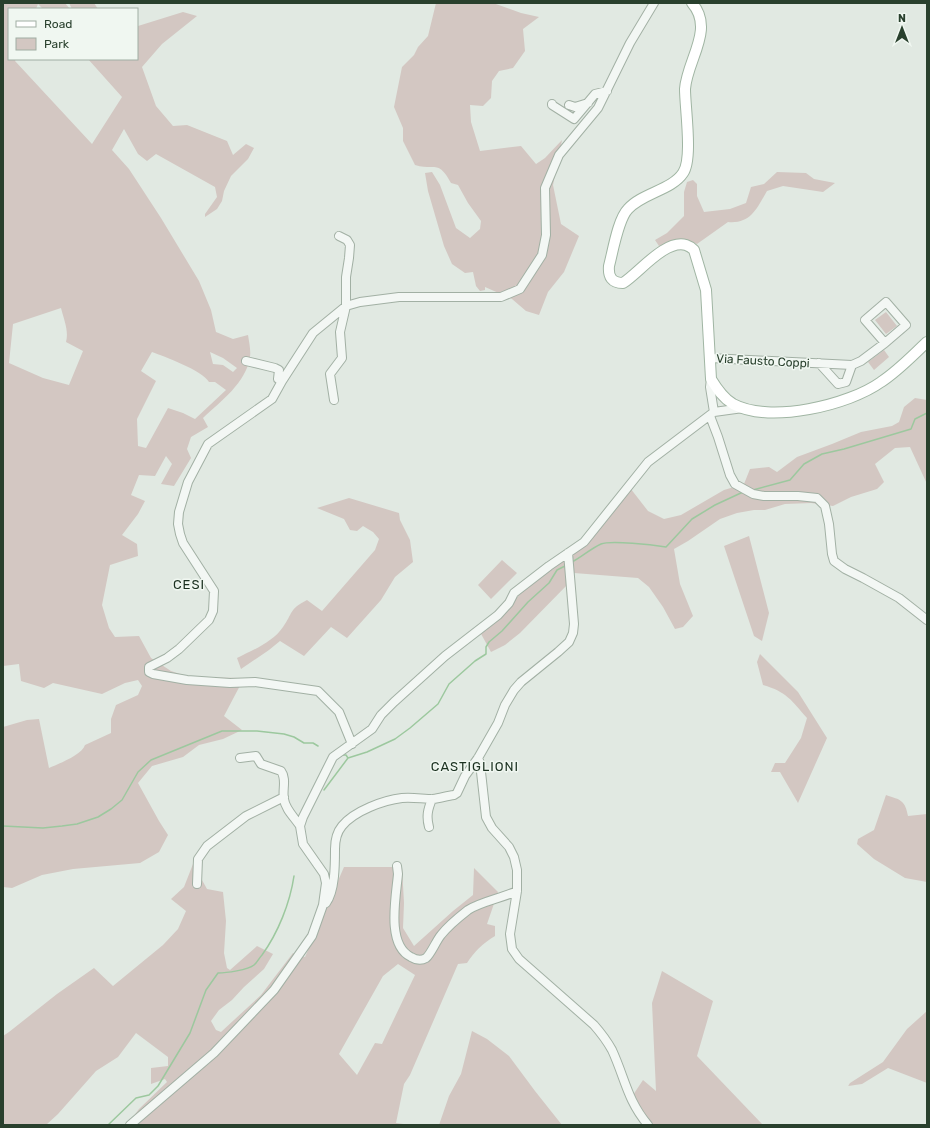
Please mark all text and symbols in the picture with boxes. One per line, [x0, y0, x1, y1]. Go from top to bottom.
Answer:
legend [8, 8, 138, 60]
north arrow [882, 8, 922, 48]
text: N [898, 12, 906, 25]
text: Road [44, 17, 72, 31]
text: Park [44, 37, 70, 51]
street label: Via Fausto Coppi [716, 352, 810, 370]
district label: CESI [173, 577, 205, 592]
district label: CASTIGLIONI [431, 759, 519, 774]

